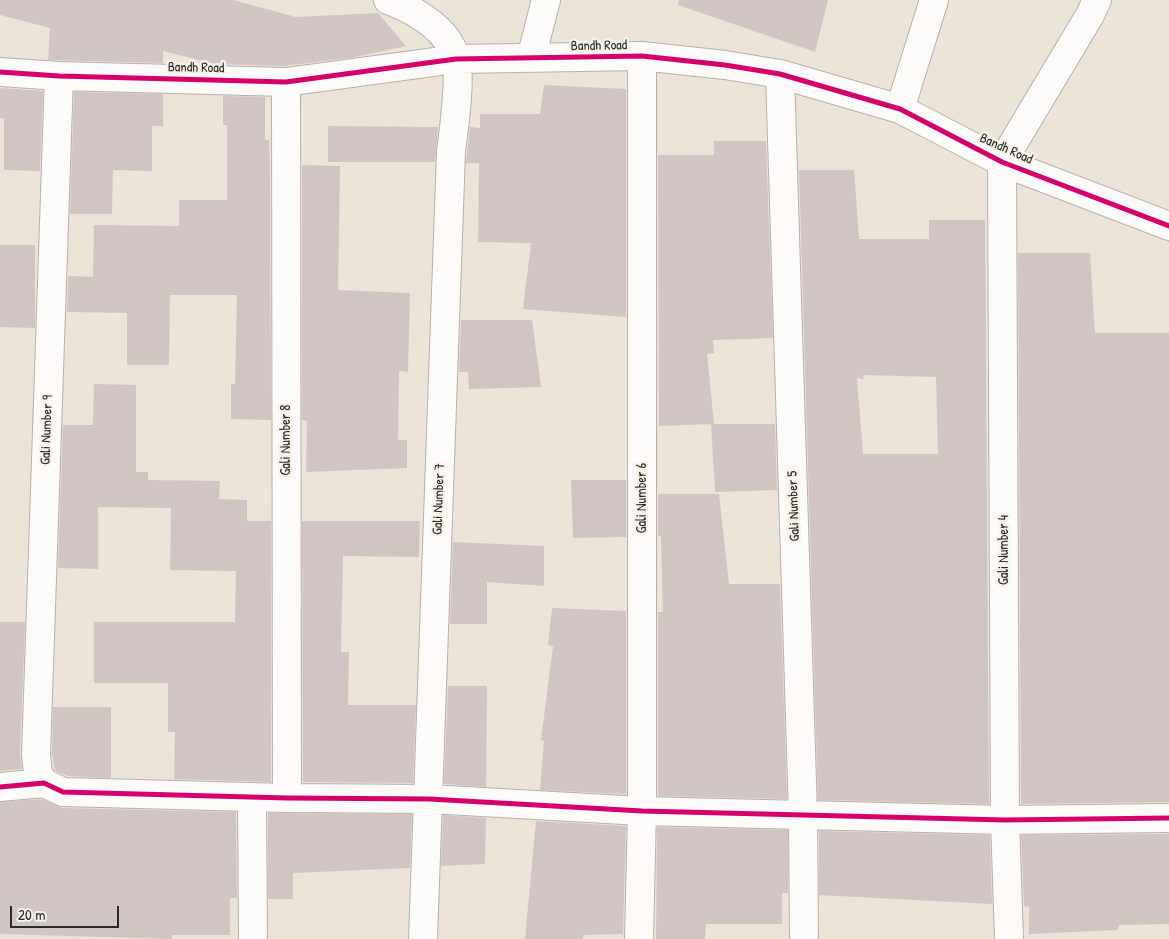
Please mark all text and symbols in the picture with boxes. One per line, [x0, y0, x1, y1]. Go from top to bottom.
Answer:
street label: Bandh Road [571, 37, 627, 55]
street label: Bandh Road [168, 59, 224, 77]
street label: Bandh Road [977, 130, 1035, 168]
street label: Gali Number 9 [37, 395, 57, 465]
street label: Gali Number 8 [278, 405, 294, 475]
street label: Gali Number 7 [429, 463, 449, 535]
street label: Gali Number 6 [634, 463, 650, 533]
street label: Gali Number 5 [784, 470, 804, 542]
street label: Gali Number 4 [996, 515, 1012, 585]
scale bar [12, 896, 121, 928]
text: 20 m [18, 904, 45, 925]

